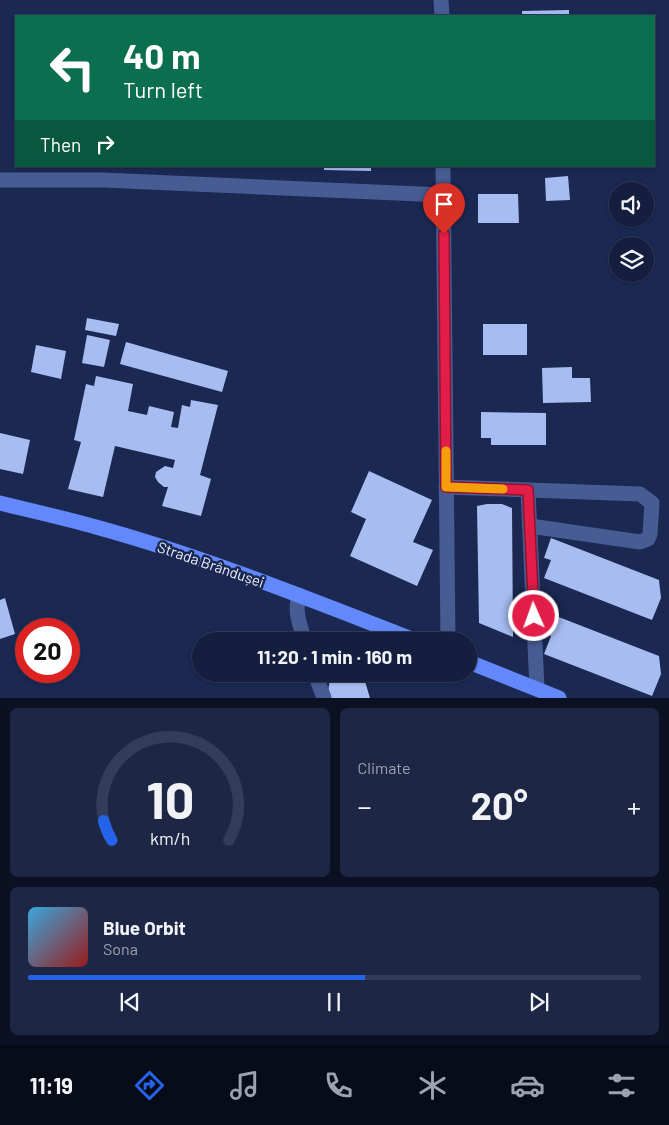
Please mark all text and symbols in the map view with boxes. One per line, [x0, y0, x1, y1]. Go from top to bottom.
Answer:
text: 40 m [123, 34, 200, 76]
icon: left [40, 35, 105, 100]
text: Turn left [123, 76, 203, 102]
icon: right [91, 130, 119, 158]
text: Then [40, 133, 81, 156]
map controls [609, 182, 654, 282]
button: sound [609, 182, 654, 227]
pin [423, 183, 465, 234]
icon: arrive [430, 190, 458, 218]
button: layers [609, 237, 654, 282]
street label: Strada Brândușei [155, 537, 267, 591]
position arrow [507, 589, 559, 641]
speed limit sign: 20 [15, 618, 80, 683]
text: 11:20 · 1 min · 160 m [257, 645, 412, 668]
text: Climate [358, 758, 410, 777]
text: 10 [146, 767, 194, 829]
text: 20° [471, 782, 528, 828]
text: − [358, 789, 372, 823]
text: + [627, 789, 641, 823]
text: km/h [150, 827, 190, 849]
text: Blue Orbit [103, 916, 186, 939]
text: Sona [103, 939, 138, 958]
icon: previous [116, 988, 144, 1016]
icon: pause [320, 988, 348, 1016]
icon: next [525, 988, 553, 1016]
icon: directions [132, 1068, 167, 1103]
icon: music [227, 1068, 262, 1103]
icon: phone [321, 1068, 356, 1103]
icon: climate [415, 1068, 450, 1103]
icon: car [510, 1068, 545, 1103]
icon: filters [604, 1068, 639, 1103]
text: 11:19 [30, 1072, 73, 1098]

